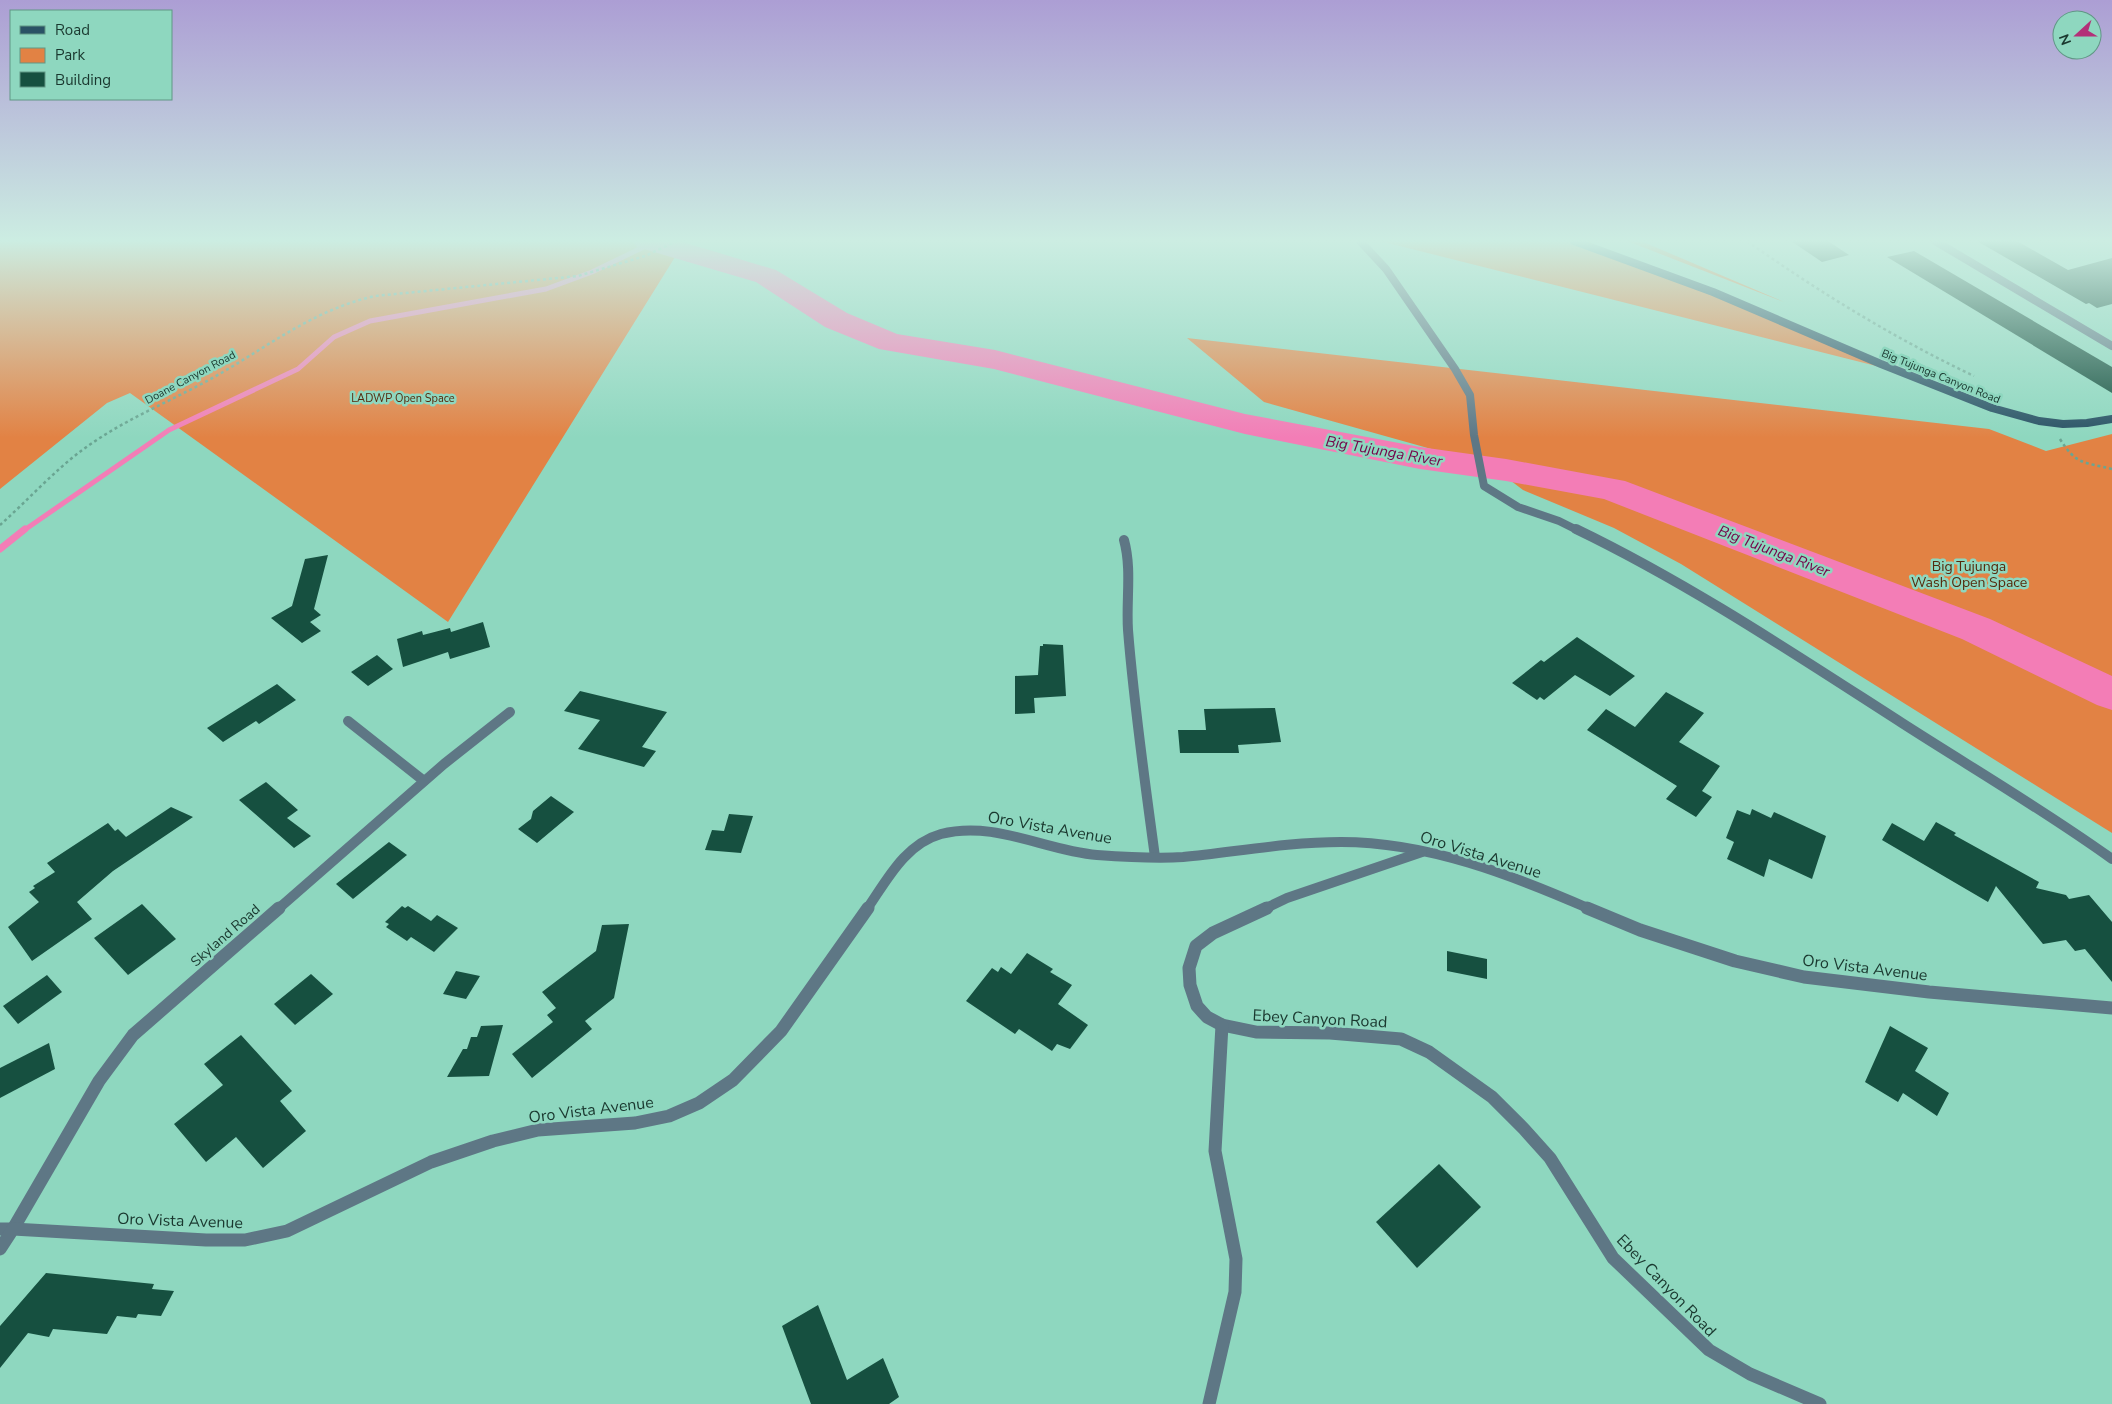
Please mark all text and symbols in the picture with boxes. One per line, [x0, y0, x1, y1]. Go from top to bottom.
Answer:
legend [10, 10, 172, 100]
north arrow [2052, 10, 2102, 60]
text: Road [55, 20, 90, 40]
text: N [2055, 31, 2076, 48]
text: Park [55, 45, 85, 65]
text: Building [55, 70, 111, 90]
street label: Big Tujunga Canyon Road [1879, 346, 2002, 407]
street label: Doane Canyon Road [142, 347, 238, 408]
park label: LADWP Open Space [351, 391, 455, 406]
water label: Big Tujunga River [1324, 431, 1445, 471]
water label: Big Tujunga River [1715, 520, 1833, 582]
park label: Big Tujunga Wash Open Space [1911, 557, 2027, 592]
street label: Oro Vista Avenue [986, 806, 1114, 850]
street label: Oro Vista Avenue [1417, 826, 1544, 884]
street label: Skyland Road [186, 900, 264, 971]
street label: Oro Vista Avenue [1801, 949, 1929, 987]
street label: Ebey Canyon Road [1252, 1004, 1388, 1034]
street label: Oro Vista Avenue [527, 1091, 655, 1129]
street label: Oro Vista Avenue [117, 1208, 243, 1234]
street label: Ebey Canyon Road [1612, 1230, 1721, 1342]

